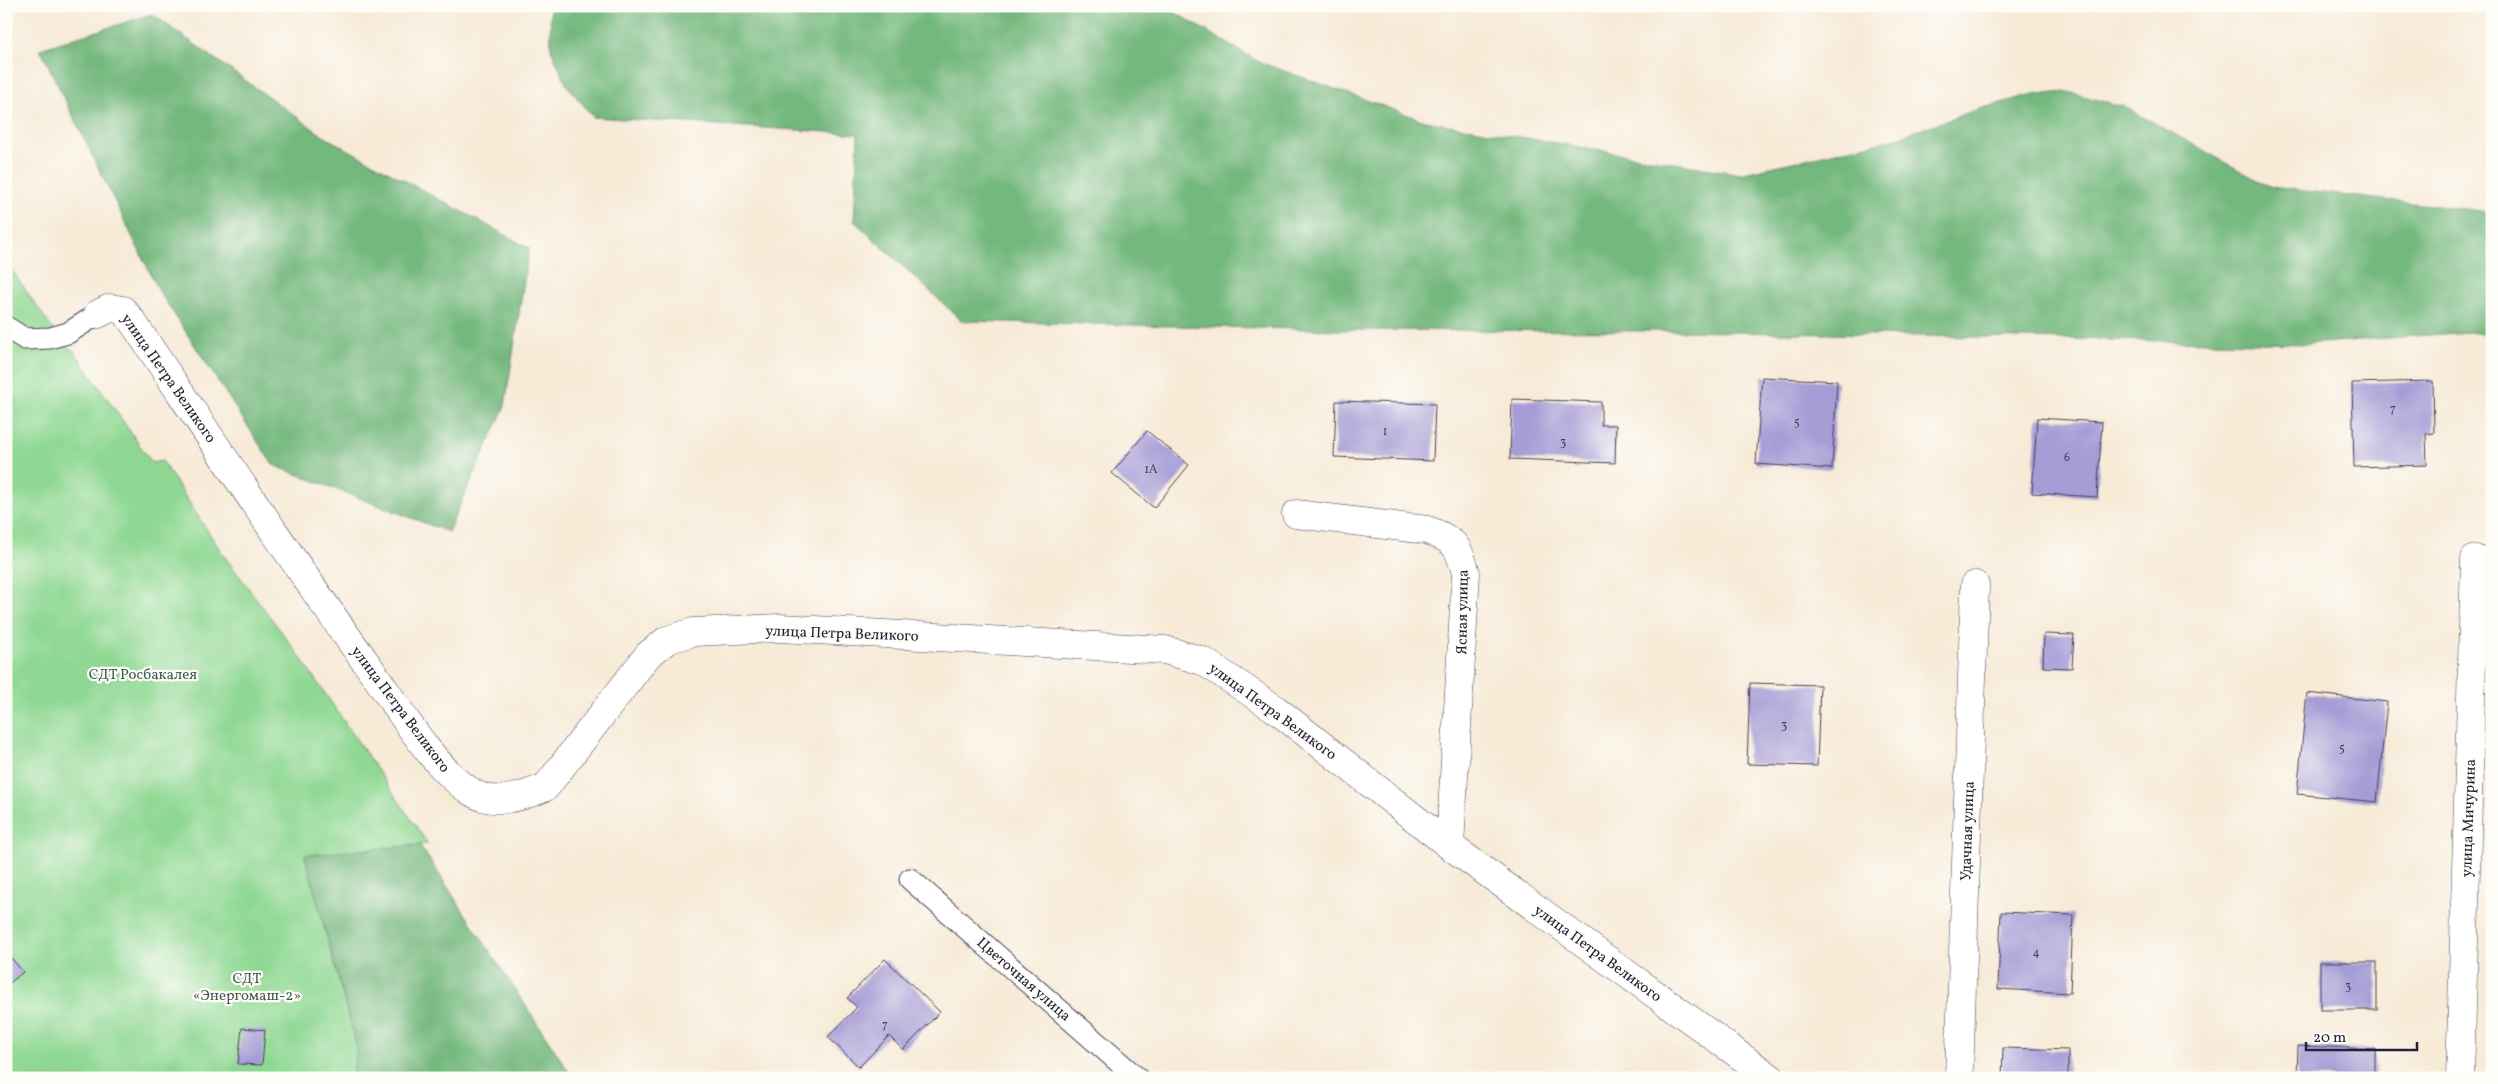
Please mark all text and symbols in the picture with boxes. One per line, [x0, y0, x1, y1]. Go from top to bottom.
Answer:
street label: улица Петра Великого [115, 310, 220, 448]
house number: 7 [2390, 401, 2396, 417]
house number: 5 [1794, 415, 1800, 431]
house number: 1 [1383, 424, 1387, 440]
house number: 3 [1560, 435, 1566, 451]
house number: 6 [2064, 450, 2070, 466]
house number: 1А [1144, 462, 1158, 478]
street label: Ясная улица [1452, 569, 1475, 655]
street label: улица Петра Великого [765, 621, 919, 648]
street label: улица Петра Великого [345, 642, 454, 778]
street label: улица Петра Великого [1204, 659, 1340, 766]
park label: СДТ Росбакалея [89, 665, 197, 686]
house number: 3 [1781, 718, 1787, 734]
house number: 5 [2339, 741, 2345, 757]
street label: улица Мичурина [2457, 759, 2482, 877]
street label: Удачная улица [1956, 781, 1981, 881]
street label: улица Петра Великого [1529, 901, 1665, 1008]
street label: Цветочная улица [971, 933, 1075, 1027]
house number: 4 [2032, 945, 2040, 961]
park label: СДТ «Энергомаш-2» [193, 969, 301, 1007]
house number: 3 [2345, 979, 2351, 995]
house number: 7 [882, 1017, 888, 1033]
scale bar [2306, 1019, 2417, 1051]
text: 20 m [2313, 1028, 2346, 1049]

